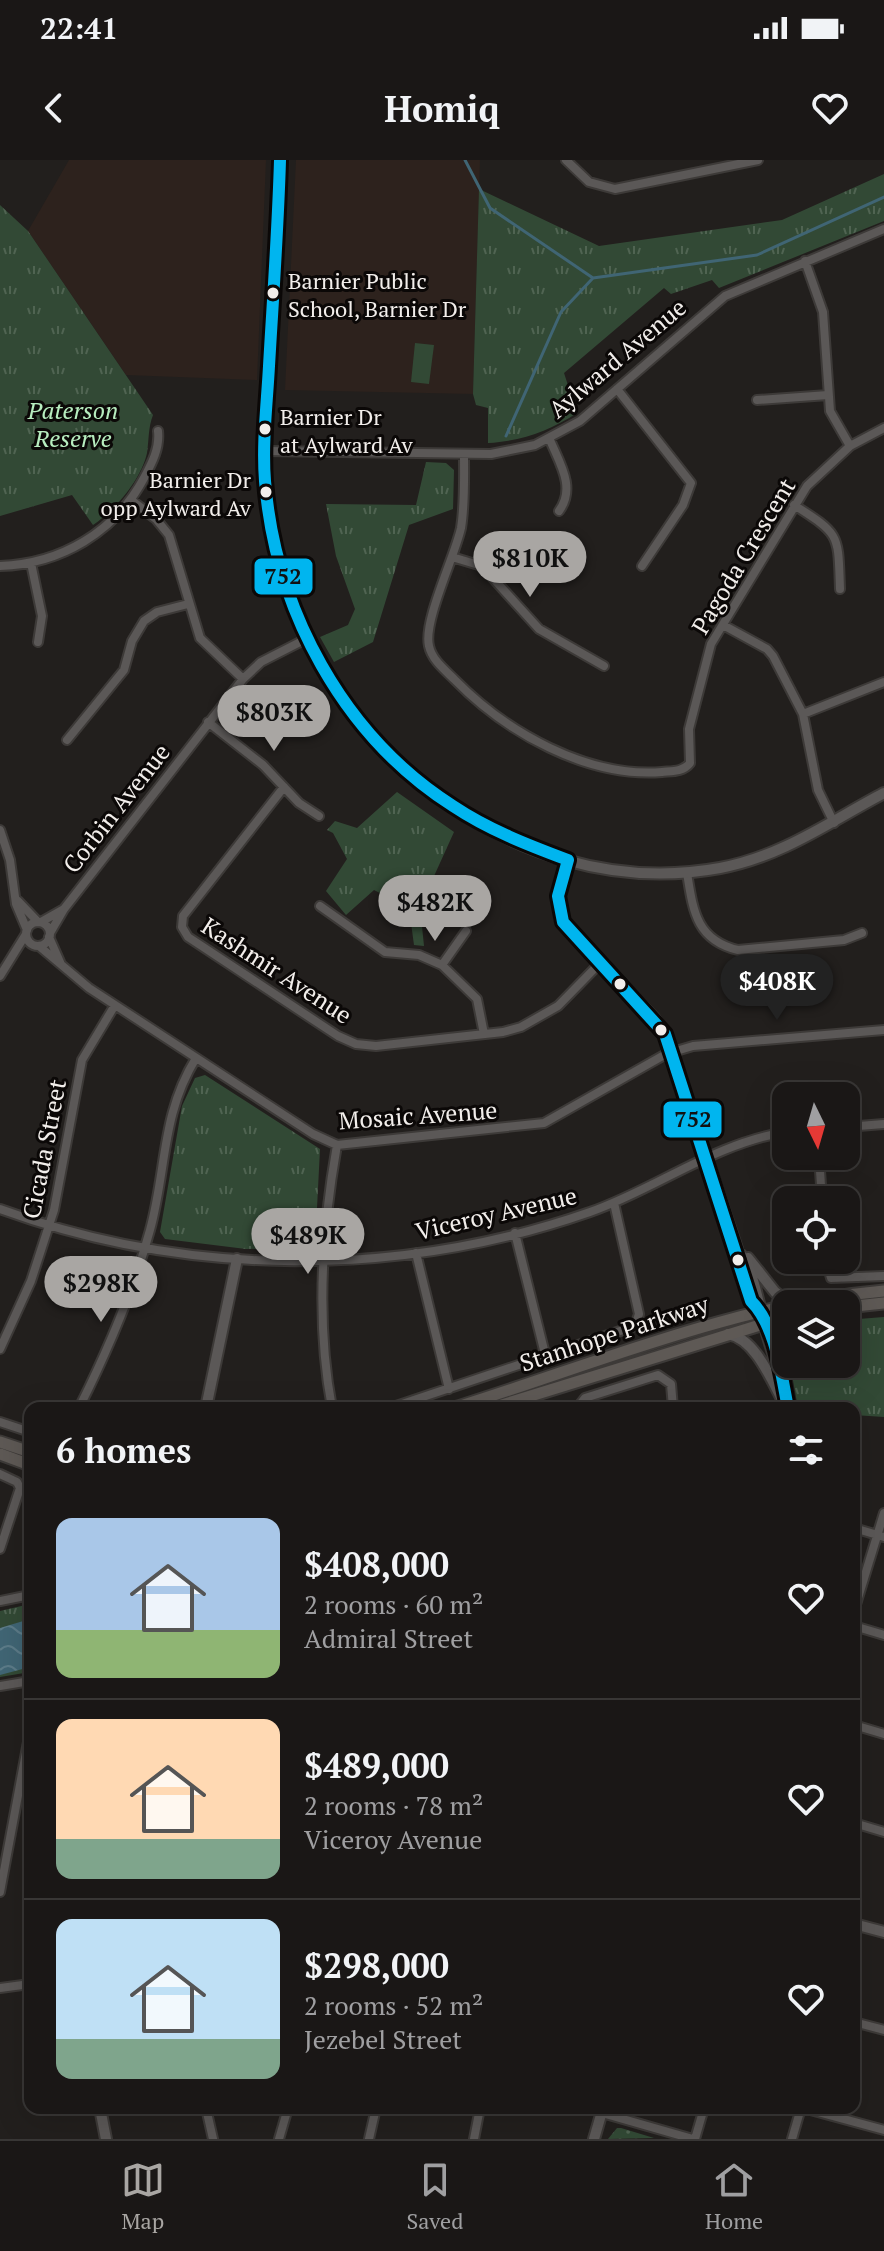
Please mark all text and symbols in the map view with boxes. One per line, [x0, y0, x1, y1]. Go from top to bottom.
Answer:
text: 22:41 [40, 8, 118, 48]
text: Homiq [384, 85, 500, 132]
icon: back [32, 86, 76, 130]
icon: heart [808, 86, 852, 130]
place label: Barnier Public School, Barnier Dr [288, 266, 467, 323]
marker: Barnier Public School, Barnier Dr [265, 285, 281, 301]
street label: Aylward Avenue [542, 291, 692, 425]
park label: Paterson Reserve [27, 394, 118, 454]
place label: Barnier Dr at Aylward Av [280, 402, 414, 459]
marker: Barnier Dr at Aylward Av [257, 421, 273, 437]
place label: Barnier Dr opp Aylward Av [101, 465, 252, 522]
street label: Pagoda Crescent [684, 472, 802, 640]
marker: Barnier Dr opp Aylward Av [258, 484, 274, 500]
pin: $810K [474, 531, 586, 599]
text: $810K [491, 540, 569, 574]
line badge: 752 [253, 557, 314, 596]
text: 752 [264, 561, 302, 590]
pin: $803K [218, 685, 330, 753]
text: $803K [235, 694, 313, 728]
street label: Corbin Avenue [55, 737, 177, 879]
pin: $482K [379, 875, 491, 943]
text: $482K [396, 884, 474, 918]
street label: Kashmir Avenue [196, 909, 358, 1031]
pin: $408K [721, 954, 833, 1022]
text: $408K [738, 963, 816, 997]
unlabelled marker [612, 976, 628, 992]
unlabelled marker [653, 1022, 669, 1038]
street label: Cicada Street [15, 1077, 73, 1221]
north arrow [772, 1082, 860, 1170]
map controls [772, 1082, 860, 1378]
street label: Mosaic Avenue [338, 1093, 498, 1137]
line badge: 752 [662, 1100, 723, 1139]
text: 752 [674, 1104, 712, 1133]
street label: Viceroy Avenue [412, 1179, 580, 1247]
button: locate [772, 1186, 860, 1274]
pin: $489K [252, 1208, 364, 1276]
text: $489K [269, 1217, 347, 1251]
unlabelled marker [730, 1252, 746, 1268]
pin: $298K [45, 1256, 157, 1324]
text: $298K [62, 1265, 140, 1299]
street label: Stanhope Parkway [516, 1287, 713, 1379]
button: layers [772, 1290, 860, 1378]
text: 6 homes [56, 1428, 191, 1473]
icon: filters [784, 1428, 828, 1472]
text: $408,000 [304, 1542, 449, 1587]
icon: home [120, 1550, 216, 1646]
icon: heart [784, 1576, 828, 1620]
text: 2 rooms · 60 m² [304, 1587, 483, 1621]
text: Admiral Street [304, 1621, 473, 1655]
text: $489,000 [304, 1743, 449, 1788]
icon: home [120, 1751, 216, 1847]
icon: heart [784, 1777, 828, 1821]
text: 2 rooms · 78 m² [304, 1788, 483, 1822]
text: Viceroy Avenue [304, 1822, 482, 1856]
text: $298,000 [304, 1943, 449, 1988]
icon: home [120, 1951, 216, 2047]
icon: heart [784, 1977, 828, 2021]
text: 2 rooms · 52 m² [304, 1988, 483, 2022]
text: Jezebel Street [304, 2022, 462, 2056]
tab: Map [121, 2158, 165, 2235]
tab: Saved [406, 2158, 463, 2235]
tab: Home [705, 2158, 763, 2235]

